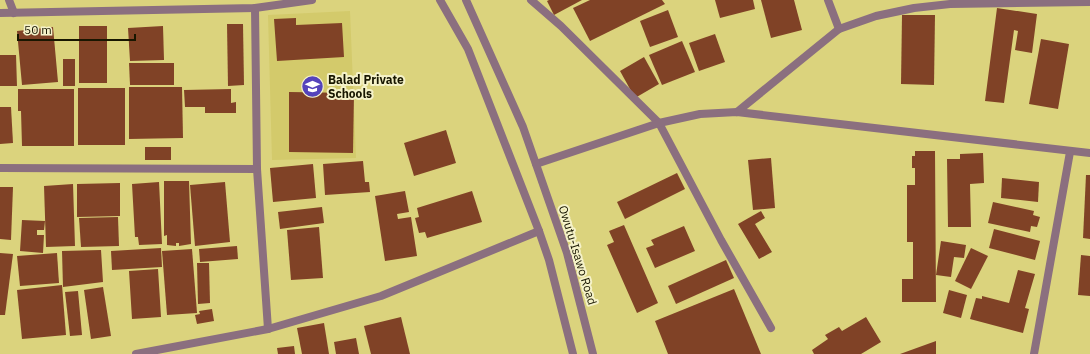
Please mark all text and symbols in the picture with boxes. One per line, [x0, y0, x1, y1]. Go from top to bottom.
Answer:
scale bar [18, 16, 135, 42]
text: 50 m [24, 22, 52, 37]
place label: Balad Private Schools [328, 72, 404, 101]
school or university icon: Balad Private Schools [299, 73, 325, 99]
street label: Owutu-Isawo Road [556, 203, 600, 307]

